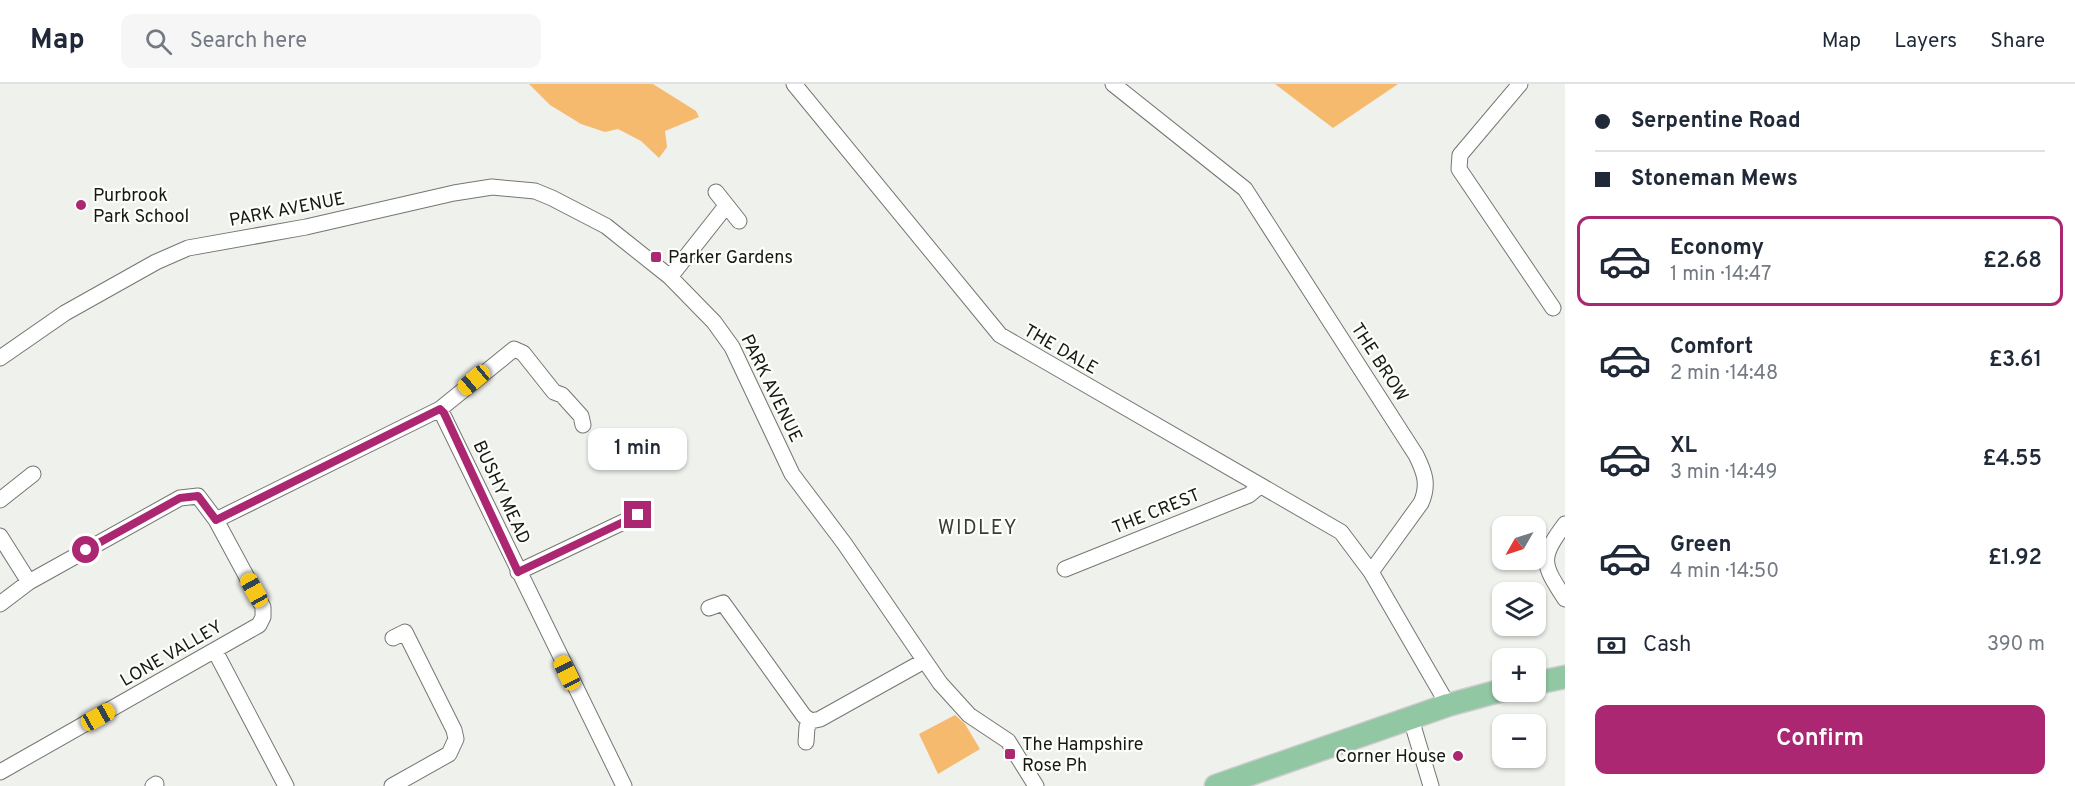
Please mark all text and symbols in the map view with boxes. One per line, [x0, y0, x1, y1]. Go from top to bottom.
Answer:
search box [121, 14, 541, 68]
text: Map [30, 23, 85, 59]
icon: search [142, 25, 175, 58]
text: Search here [190, 28, 307, 55]
text: Map [1822, 28, 1861, 55]
text: Layers [1894, 28, 1957, 55]
text: Share [1990, 28, 2045, 55]
text: Serpentine Road [1631, 108, 1801, 135]
text: Stoneman Mews [1631, 166, 1798, 193]
place label: Purbrook Park School [93, 185, 189, 229]
street label: PARK AVENUE [228, 188, 347, 233]
marker: Purbrook Park School [74, 198, 88, 212]
icon: car [1598, 234, 1652, 288]
text: Economy [1670, 235, 1764, 262]
place label: Parker Gardens [668, 247, 793, 270]
text: £2.68 [1983, 248, 2042, 275]
marker: Parker Gardens [649, 250, 663, 264]
text: 1 min · 14:47 [1670, 262, 1771, 288]
street label: THE BROW [1345, 319, 1413, 407]
street label: THE DALE [1019, 320, 1102, 381]
street label: PARK AVENUE [735, 331, 807, 446]
icon: car [1598, 333, 1652, 387]
text: Comfort [1670, 334, 1753, 361]
text: £3.61 [1989, 347, 2042, 374]
text: 2 min · 14:48 [1670, 361, 1778, 387]
car [454, 362, 494, 398]
callout: 1 min [588, 428, 688, 470]
icon: car [1598, 432, 1652, 486]
text: XL [1670, 433, 1697, 460]
text: 1 min [614, 436, 661, 462]
street label: BUSHY MEAD [467, 437, 535, 548]
text: £4.55 [1983, 446, 2042, 473]
text: 3 min · 14:49 [1670, 460, 1777, 486]
street label: THE CREST [1109, 484, 1204, 540]
route end [624, 501, 651, 528]
district label: WIDLEY [938, 516, 1018, 542]
north arrow [1492, 516, 1546, 570]
map controls [1492, 516, 1546, 768]
icon: car [1598, 531, 1652, 585]
text: Green [1670, 532, 1732, 559]
route start [72, 536, 99, 563]
text: £1.92 [1988, 545, 2042, 572]
text: 4 min · 14:50 [1670, 559, 1779, 585]
car [237, 570, 271, 610]
button: layers [1492, 582, 1546, 636]
street label: LONE VALLEY [117, 616, 227, 693]
icon: cash [1595, 629, 1628, 662]
text: Cash [1643, 632, 1692, 659]
text: 390 m [1987, 632, 2045, 658]
button: + [1492, 648, 1546, 702]
car [551, 653, 583, 693]
car [78, 700, 118, 734]
button: Confirm [1595, 705, 2045, 774]
button: − [1492, 714, 1546, 768]
place label: The Hampshire Rose Ph [1022, 734, 1143, 778]
place label: Corner House [1335, 746, 1446, 769]
marker: The Hampshire Rose Ph [1003, 747, 1017, 761]
marker: Corner House [1451, 749, 1465, 763]

